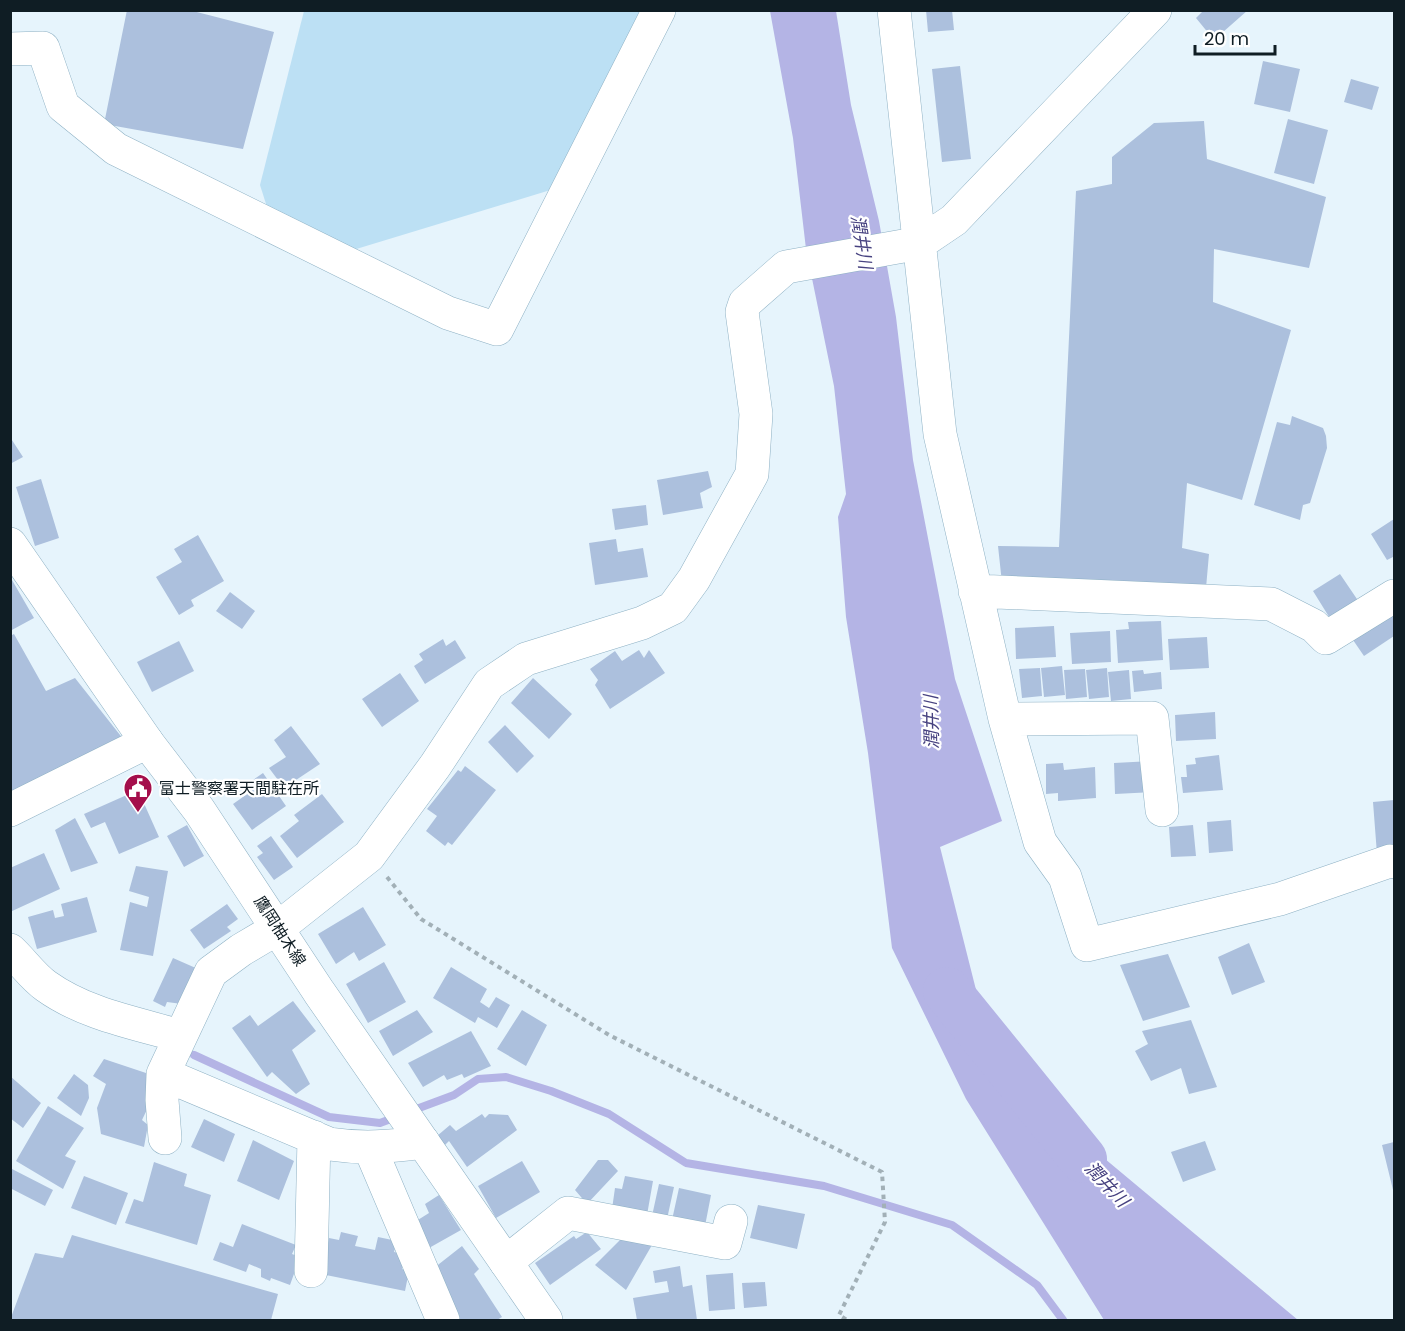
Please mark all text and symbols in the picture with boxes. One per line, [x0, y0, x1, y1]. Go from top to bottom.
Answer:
scale bar [1195, 18, 1274, 56]
text: 20 m [1204, 26, 1249, 51]
water label: 潤井川 [845, 213, 879, 273]
water label: 潤井川 [918, 693, 944, 749]
public building icon: 富士警察署天間駐在所 [122, 772, 154, 814]
place label: 富士警察署天間駐在所 [159, 777, 319, 800]
street label: 鷹岡柚木線 [249, 891, 311, 971]
water label: 潤井川 [1079, 1156, 1136, 1214]

